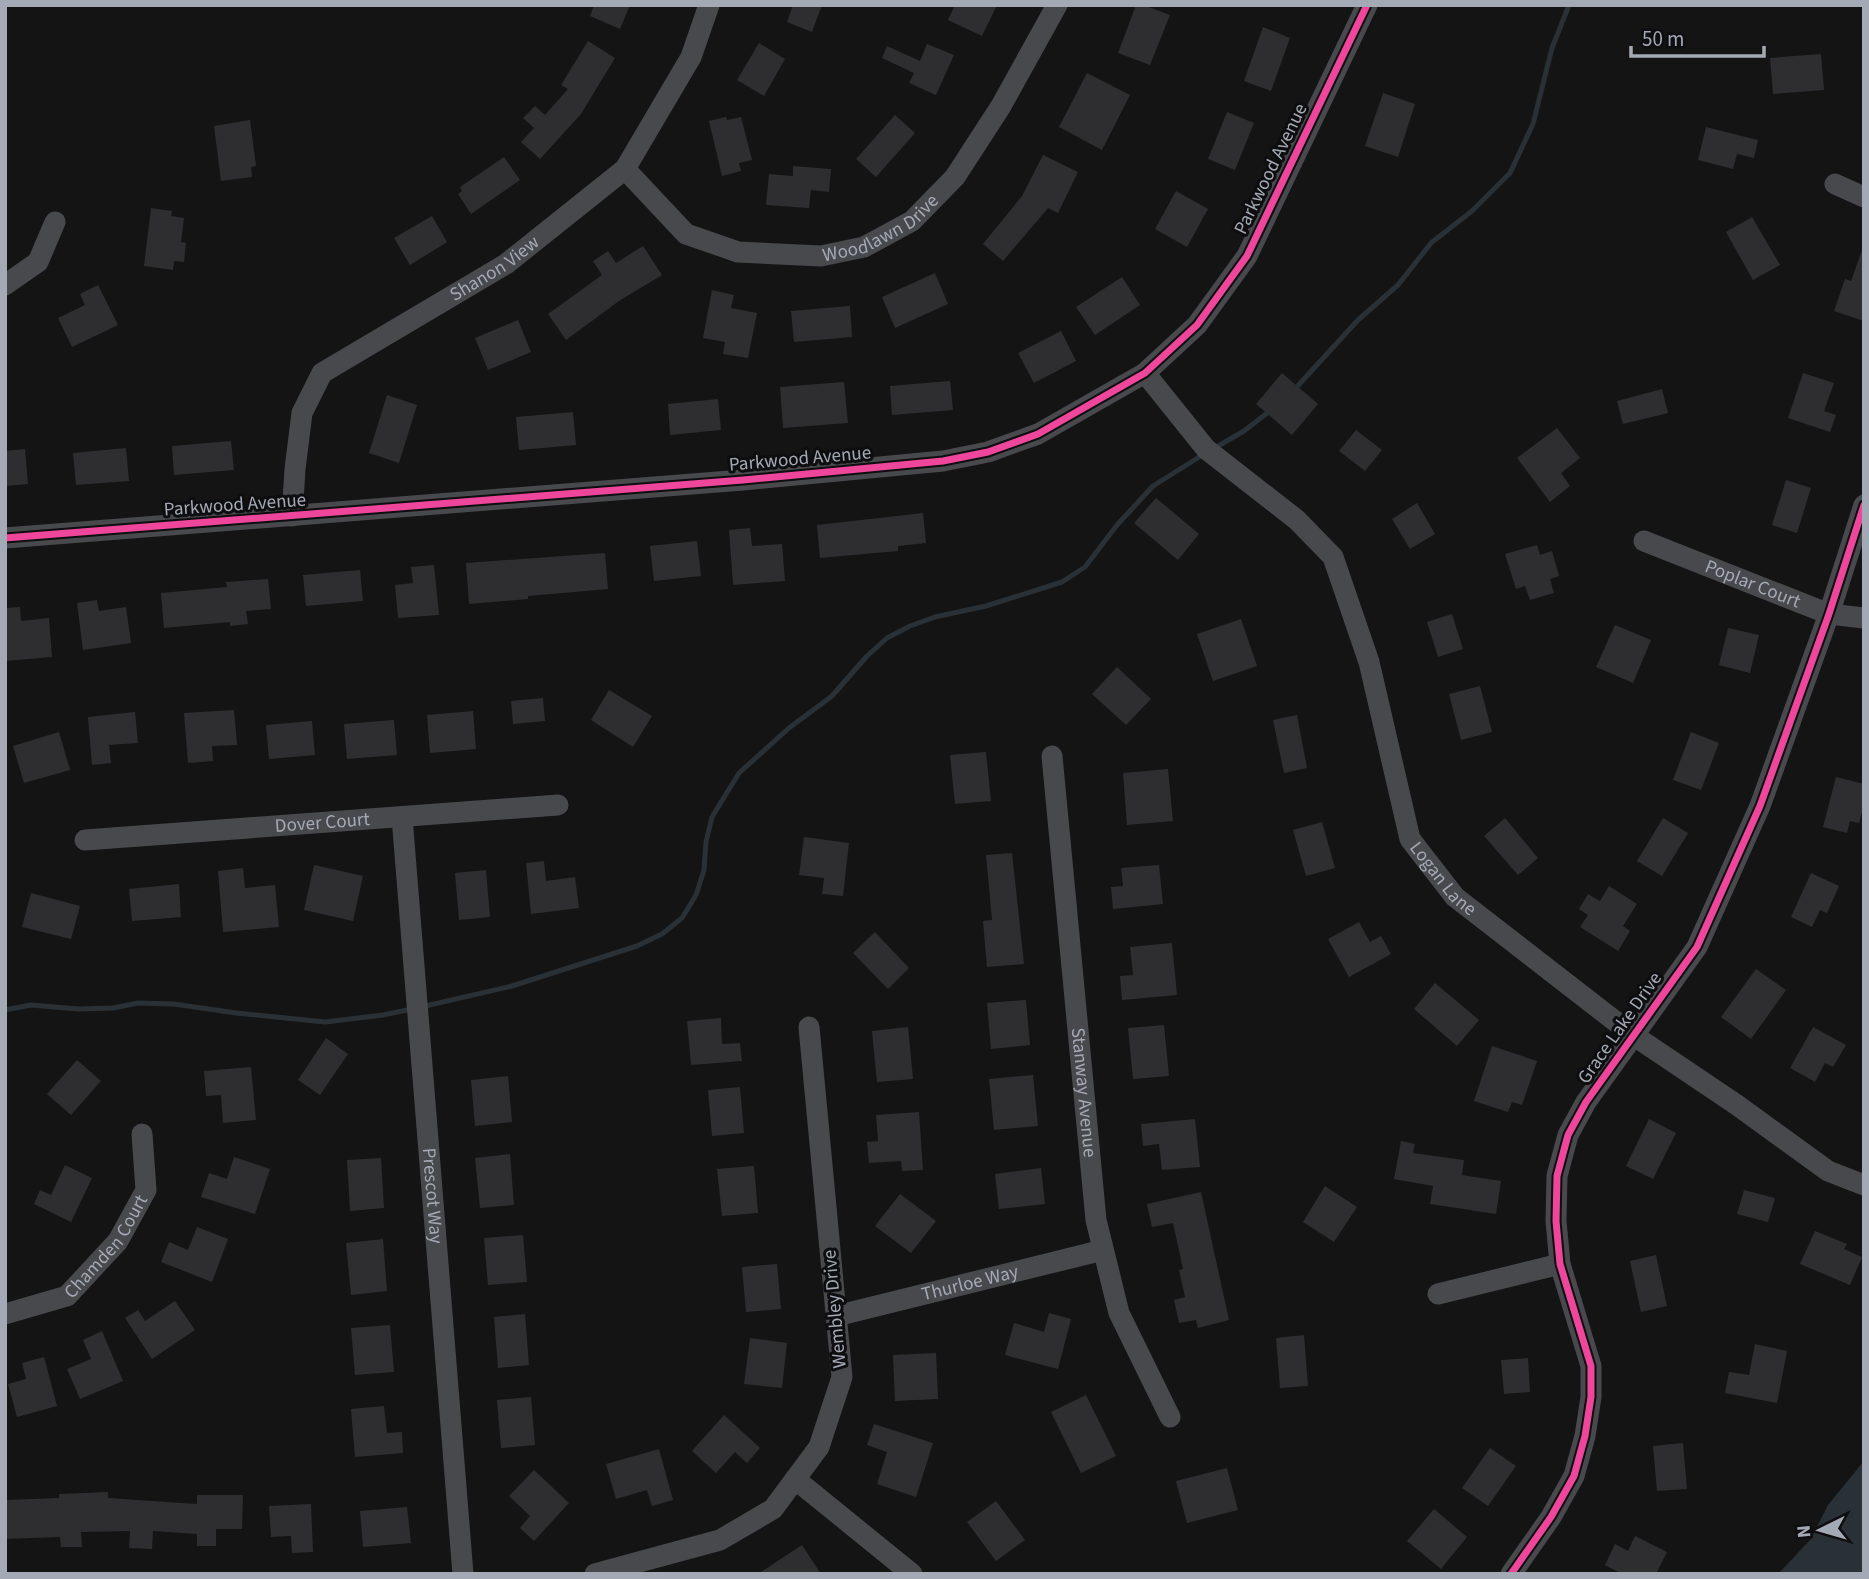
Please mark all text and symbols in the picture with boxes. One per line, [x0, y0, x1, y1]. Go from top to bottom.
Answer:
scale bar [1631, 14, 1764, 58]
text: 50 m [1642, 24, 1684, 54]
street label: Parkwood Avenue [1228, 99, 1314, 239]
street label: Woodlawn Drive [820, 188, 945, 269]
street label: Shanon View [445, 229, 545, 308]
street label: Parkwood Avenue [728, 439, 872, 479]
street label: Parkwood Avenue [163, 487, 307, 523]
street label: Poplar Court [1701, 553, 1805, 615]
street label: Dover Court [274, 805, 371, 839]
street label: Logan Lane [1403, 836, 1482, 922]
street label: Grace Lake Drive [1571, 967, 1669, 1089]
street label: Stanway Avenue [1064, 1026, 1103, 1159]
street label: Prescot Way [415, 1147, 450, 1245]
street label: Chamden Court [58, 1189, 155, 1305]
street label: Wembley Drive [816, 1249, 854, 1369]
street label: Thurloe Way [919, 1258, 1021, 1308]
north arrow [1785, 1495, 1855, 1565]
text: N [1791, 1524, 1819, 1539]

